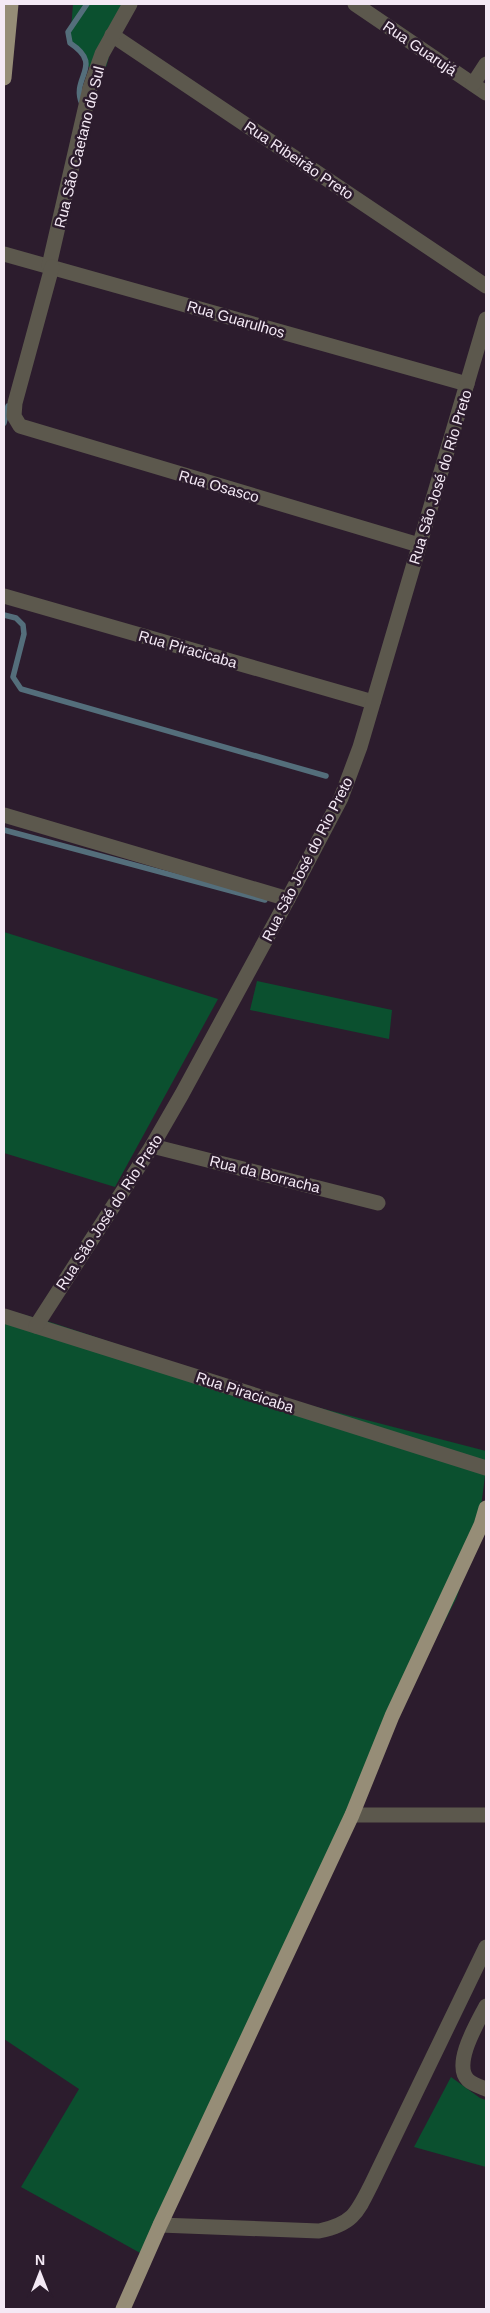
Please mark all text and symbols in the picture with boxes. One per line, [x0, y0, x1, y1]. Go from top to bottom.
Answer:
street label: Rua Guarujá [380, 17, 461, 79]
street label: Rua São Caetano do Sul [51, 64, 107, 230]
street label: Rua Ribeirão Preto [241, 117, 357, 203]
street label: Rua Guarulhos [185, 297, 287, 341]
street label: Rua São José do Rio Preto [405, 388, 475, 566]
street label: Rua Osasco [177, 466, 261, 506]
street label: Rua Piracicaba [137, 627, 240, 671]
street label: Rua São José do Rio Preto [258, 774, 356, 944]
street label: Rua São José do Rio Preto [52, 1131, 166, 1293]
street label: Rua da Borracha [208, 1152, 323, 1196]
street label: Rua Piracicaba [194, 1368, 297, 1416]
north arrow [15, 2248, 65, 2298]
text: N [35, 2252, 45, 2268]

